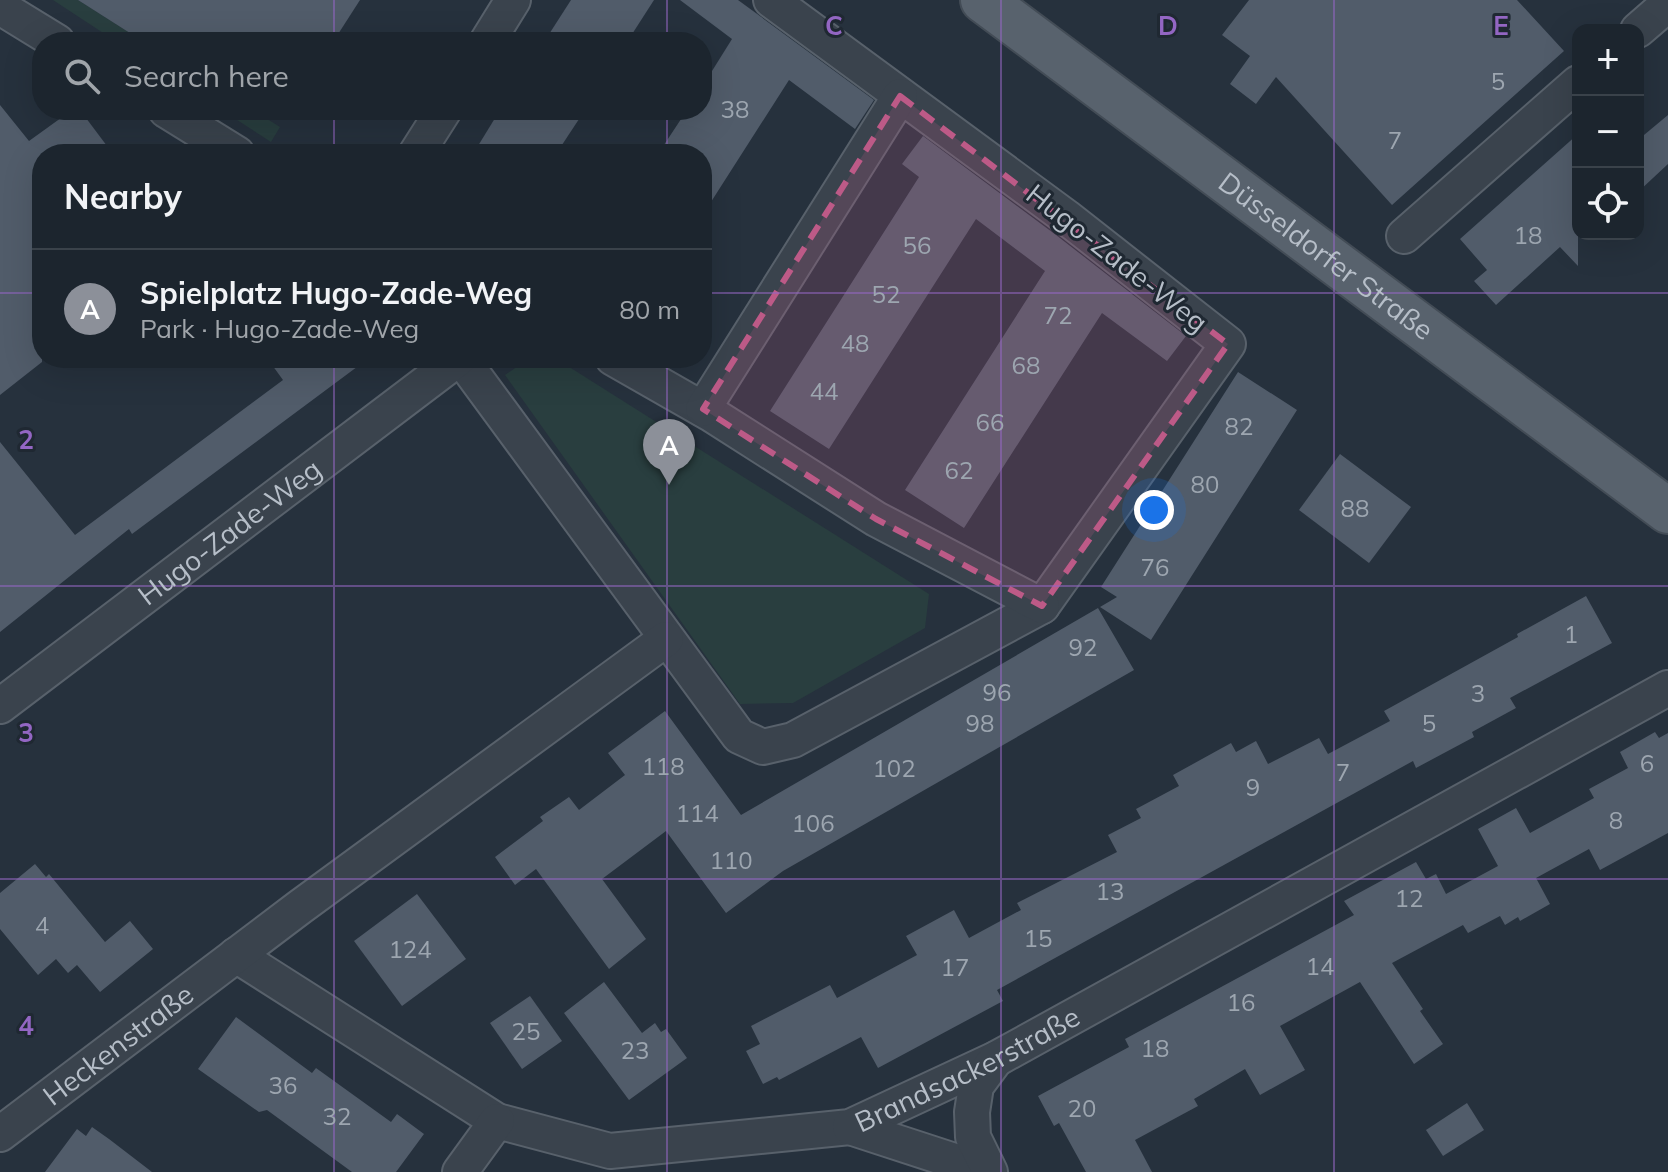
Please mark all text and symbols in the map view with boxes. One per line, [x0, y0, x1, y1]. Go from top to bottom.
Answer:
text: C [825, 9, 843, 42]
text: D [1158, 9, 1178, 42]
text: E [1493, 9, 1509, 42]
map controls [1572, 24, 1644, 240]
button: + [1572, 24, 1644, 96]
search box [32, 32, 712, 120]
icon: search [60, 54, 104, 98]
text: Search here [124, 57, 289, 95]
house number: 5 [1491, 66, 1505, 96]
house number: 38 [721, 94, 749, 124]
button: − [1572, 96, 1644, 168]
house number: 7 [1388, 125, 1402, 155]
street label: Düsseldorfer Straße [1212, 164, 1441, 347]
button: locate [1572, 168, 1644, 240]
text: Nearby [64, 175, 182, 218]
street label: Hugo-Zade-Weg [1020, 176, 1215, 339]
house number: 18 [1514, 220, 1542, 250]
house number: 56 [903, 230, 931, 260]
text: Spielplatz Hugo-Zade-Weg [140, 274, 532, 312]
house number: 52 [872, 279, 900, 309]
text: A [80, 293, 100, 326]
text: 80 m [619, 293, 680, 326]
house number: 72 [1044, 300, 1072, 330]
text: Park · Hugo-Zade-Weg [140, 312, 419, 345]
house number: 48 [841, 328, 869, 358]
house number: 68 [1012, 350, 1040, 380]
house number: 44 [810, 376, 838, 406]
house number: 66 [976, 407, 1004, 437]
house number: 82 [1225, 411, 1253, 441]
pin: A [643, 419, 695, 485]
text: 2 [18, 423, 34, 456]
street label: Hugo-Zade-Weg [131, 451, 328, 612]
house number: 62 [945, 455, 973, 485]
house number: 80 [1191, 469, 1219, 499]
your location [1134, 490, 1174, 530]
house number: 88 [1341, 493, 1369, 523]
house number: 76 [1141, 552, 1169, 582]
house number: 1 [1564, 619, 1578, 649]
house number: 92 [1069, 632, 1097, 662]
house number: 96 [983, 677, 1011, 707]
house number: 3 [1471, 678, 1485, 708]
house number: 98 [966, 708, 994, 738]
house number: 5 [1422, 708, 1436, 738]
text: 3 [18, 716, 34, 749]
house number: 6 [1640, 748, 1654, 778]
house number: 118 [641, 751, 685, 781]
house number: 102 [872, 753, 916, 783]
house number: 7 [1336, 757, 1350, 787]
house number: 9 [1246, 772, 1260, 802]
house number: 114 [675, 798, 719, 828]
house number: 8 [1609, 805, 1623, 835]
house number: 106 [791, 808, 835, 838]
house number: 110 [709, 845, 753, 875]
house number: 13 [1096, 876, 1124, 906]
house number: 12 [1395, 883, 1423, 913]
house number: 4 [35, 910, 49, 940]
house number: 15 [1024, 923, 1052, 953]
house number: 124 [388, 934, 432, 964]
house number: 14 [1306, 951, 1334, 981]
house number: 17 [941, 952, 969, 982]
street label: Heckenstraße [36, 976, 200, 1112]
house number: 16 [1227, 987, 1255, 1017]
street label: Brandsackerstraße [849, 998, 1085, 1139]
text: 4 [18, 1009, 34, 1042]
house number: 25 [512, 1016, 540, 1046]
house number: 18 [1141, 1033, 1169, 1063]
house number: 23 [621, 1035, 649, 1065]
house number: 36 [269, 1070, 297, 1100]
house number: 20 [1068, 1093, 1096, 1123]
house number: 32 [323, 1101, 351, 1131]

